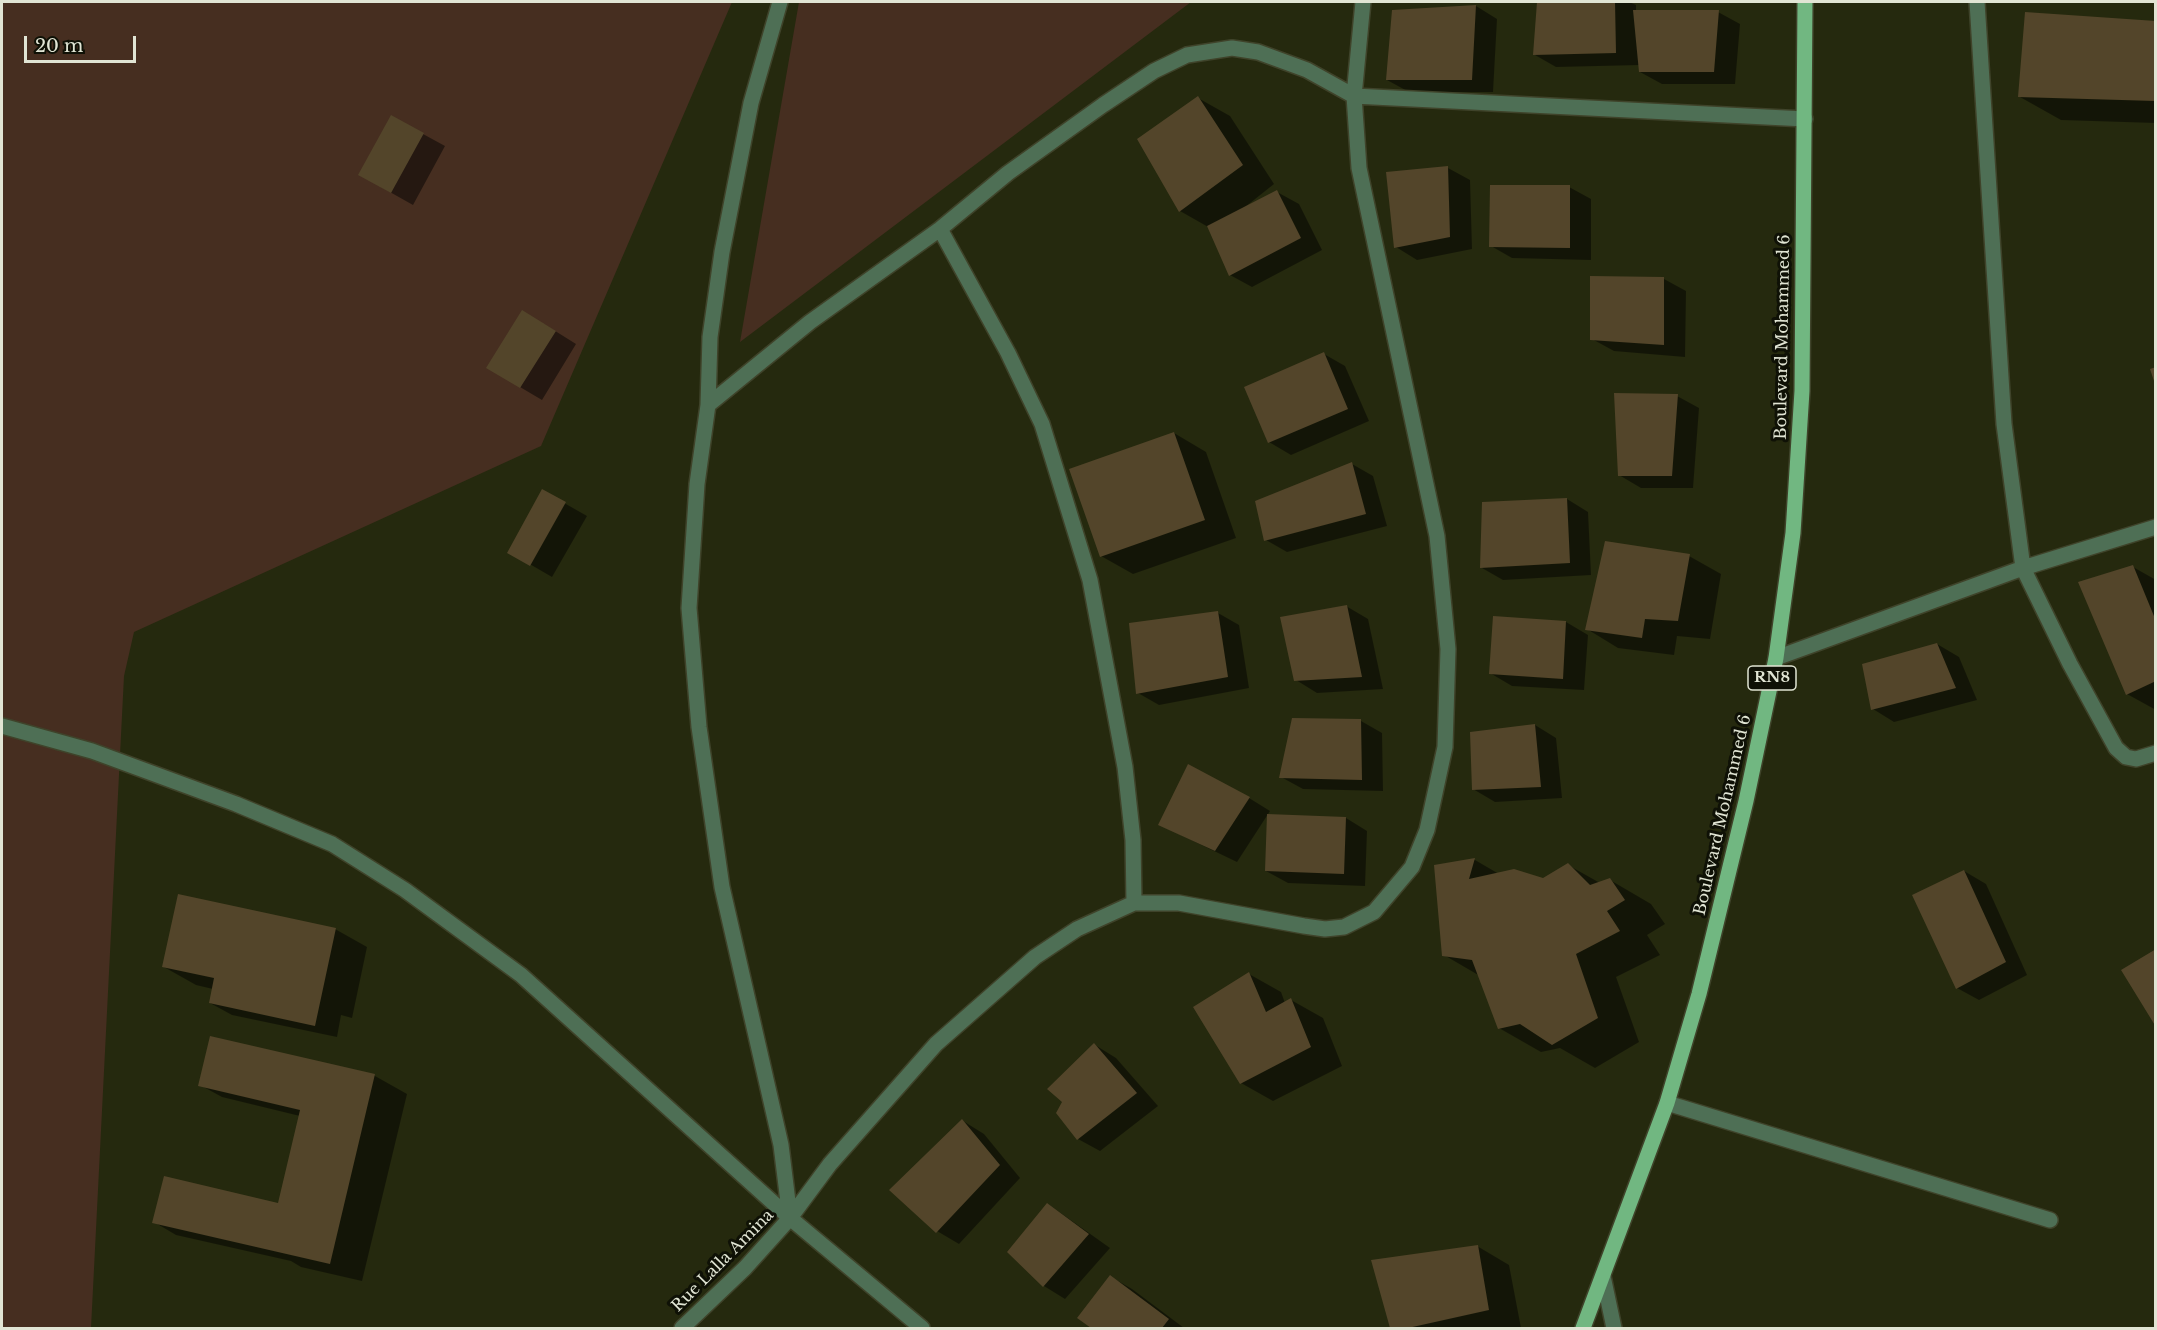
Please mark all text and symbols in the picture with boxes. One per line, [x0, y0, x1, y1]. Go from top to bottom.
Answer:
scale bar [27, 24, 140, 62]
text: 20 m [35, 35, 83, 57]
street label: Boulevard Mohammed 6 [1772, 234, 1794, 440]
road number: RN8 [1748, 666, 1796, 690]
street label: Boulevard Mohammed 6 [1691, 713, 1755, 917]
street label: Rue Lalla Amina [668, 1206, 778, 1316]

